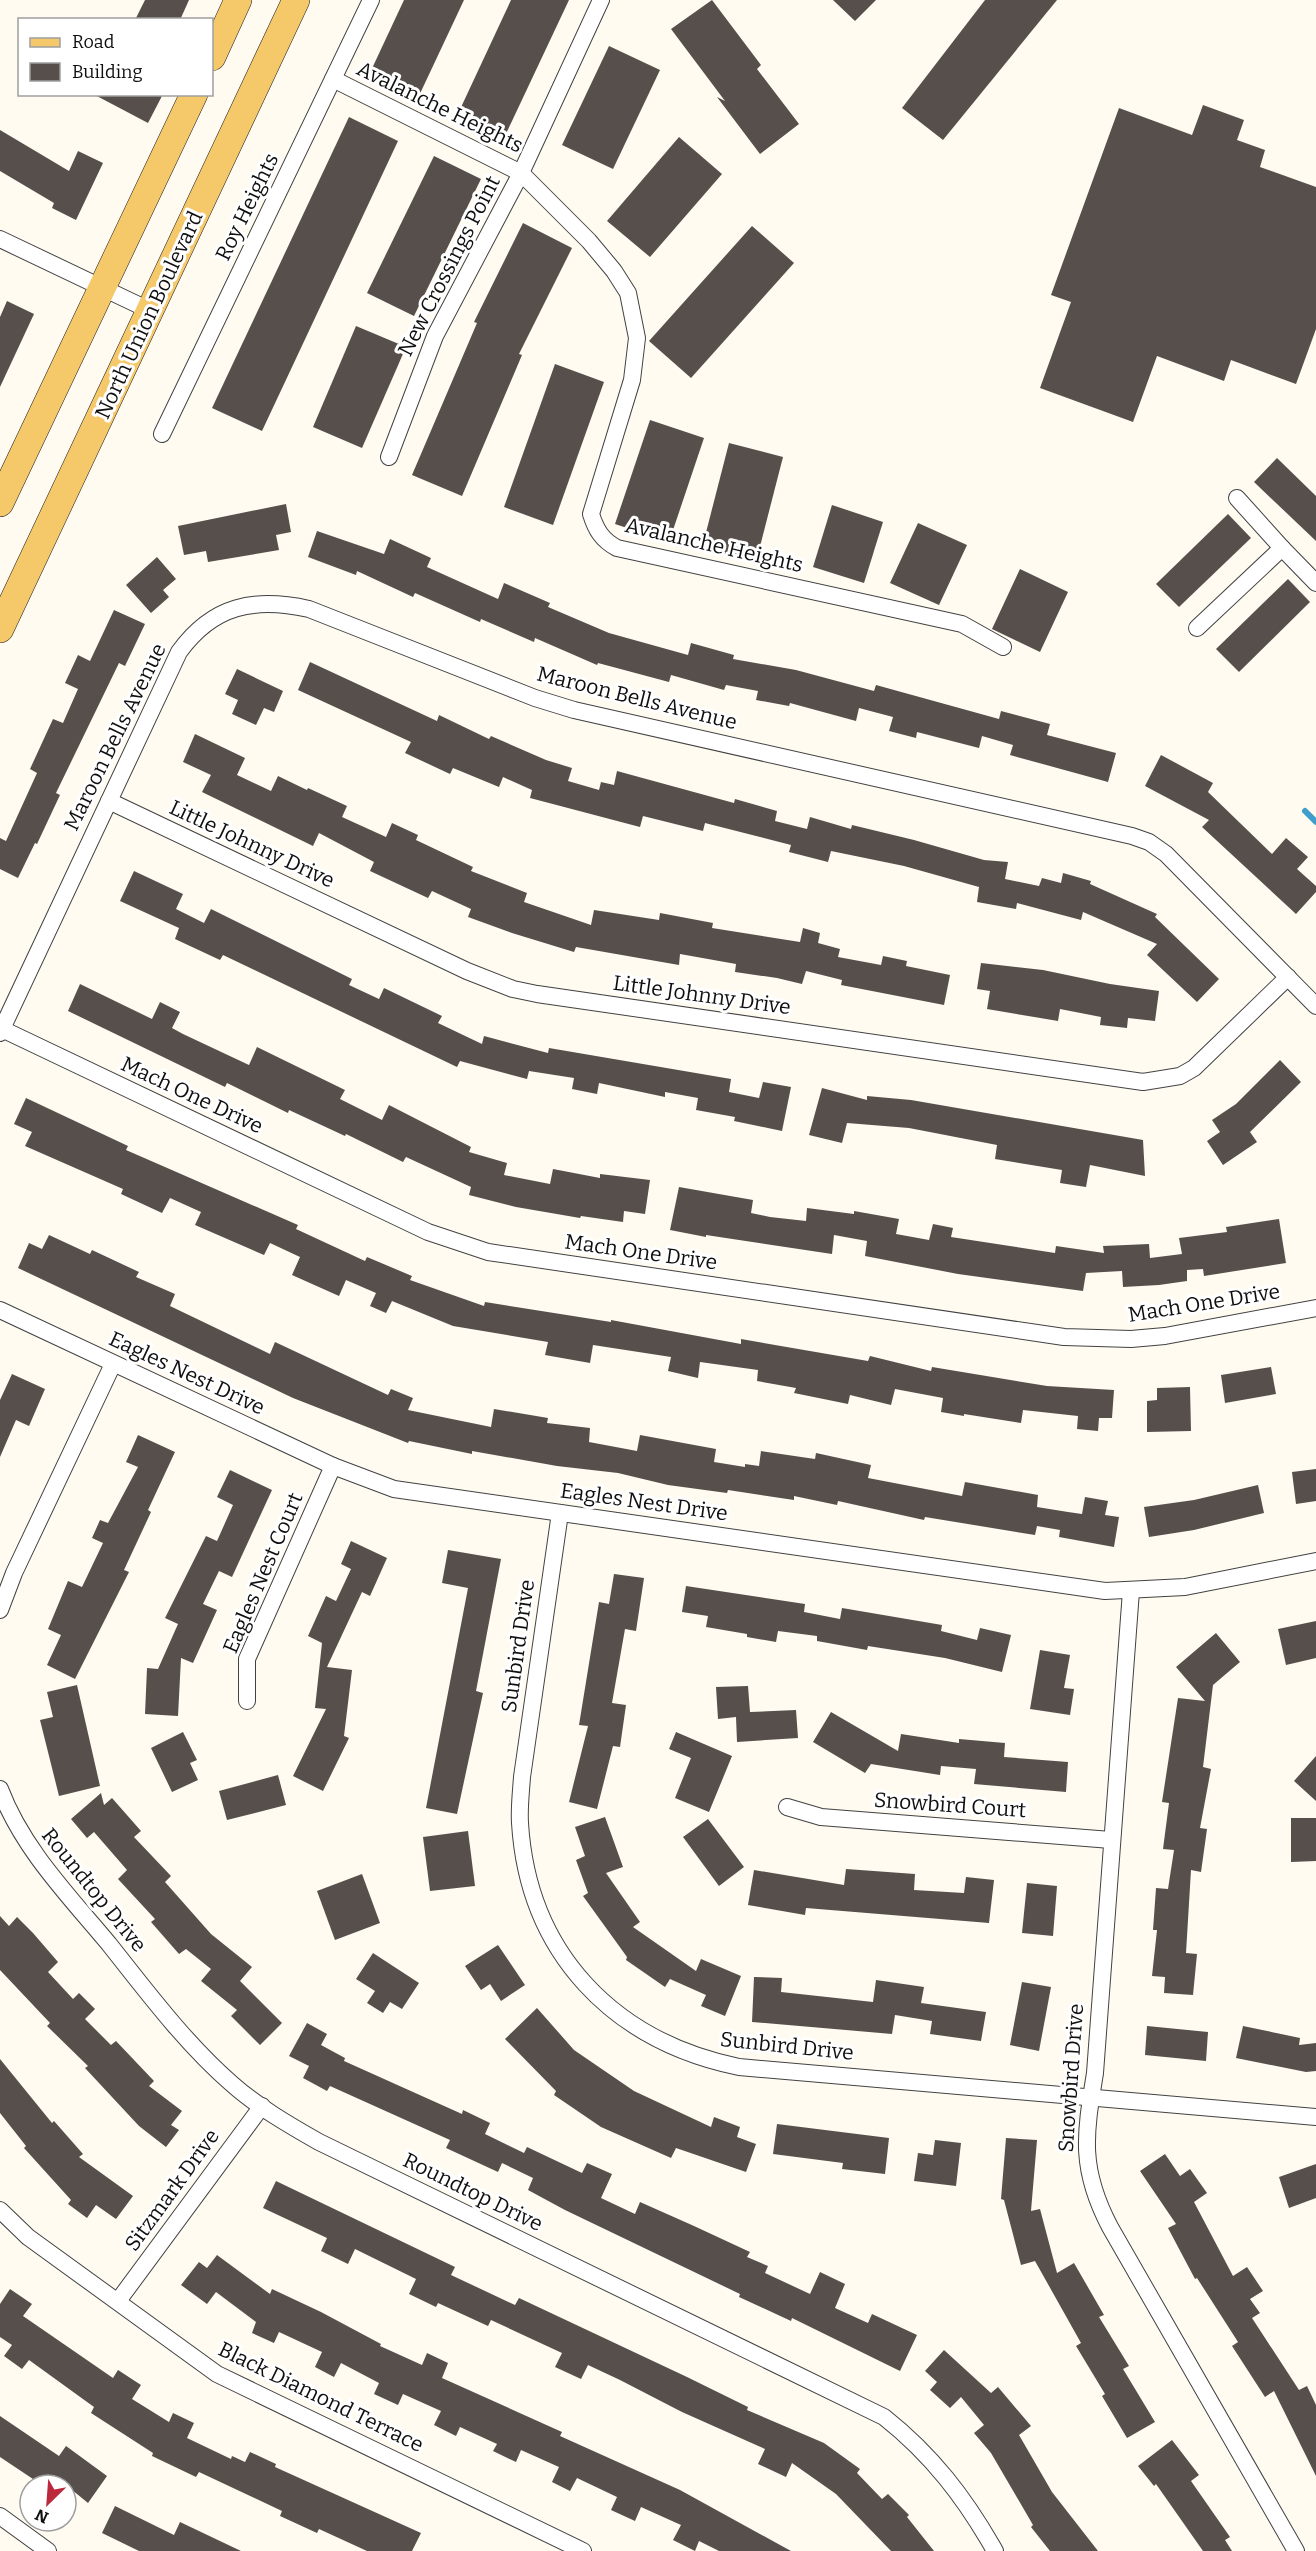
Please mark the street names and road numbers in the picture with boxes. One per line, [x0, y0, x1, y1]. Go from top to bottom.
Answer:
street label: Avalanche Heights [353, 55, 527, 159]
street label: Roy Heights [210, 149, 284, 265]
street label: New Crossings Point [392, 171, 506, 361]
street label: North Union Boulevard [89, 207, 209, 423]
street label: Avalanche Heights [623, 512, 805, 578]
street label: Maroon Bells Avenue [58, 639, 172, 835]
street label: Maroon Bells Avenue [534, 661, 740, 735]
street label: Little Johnny Drive [165, 794, 339, 894]
street label: Little Johnny Drive [612, 970, 792, 1020]
street label: Mach One Drive [117, 1051, 267, 1139]
street label: Mach One Drive [563, 1228, 719, 1276]
street label: Mach One Drive [1126, 1278, 1282, 1328]
street label: Eagles Nest Drive [105, 1326, 269, 1420]
street label: Eagles Nest Drive [559, 1477, 729, 1527]
street label: Eagles Nest Court [217, 1488, 309, 1657]
street label: Sunbird Drive [496, 1578, 540, 1714]
street label: Snowbird Court [873, 1787, 1027, 1823]
street label: Roundtop Drive [36, 1823, 152, 1957]
street label: Snowbird Drive [1053, 2003, 1089, 2153]
street label: Sunbird Drive [719, 2026, 855, 2066]
street label: Sitzmark Drive [119, 2124, 225, 2256]
street label: Roundtop Drive [399, 2147, 547, 2237]
street label: Black Diamond Terrace [214, 2336, 428, 2458]

